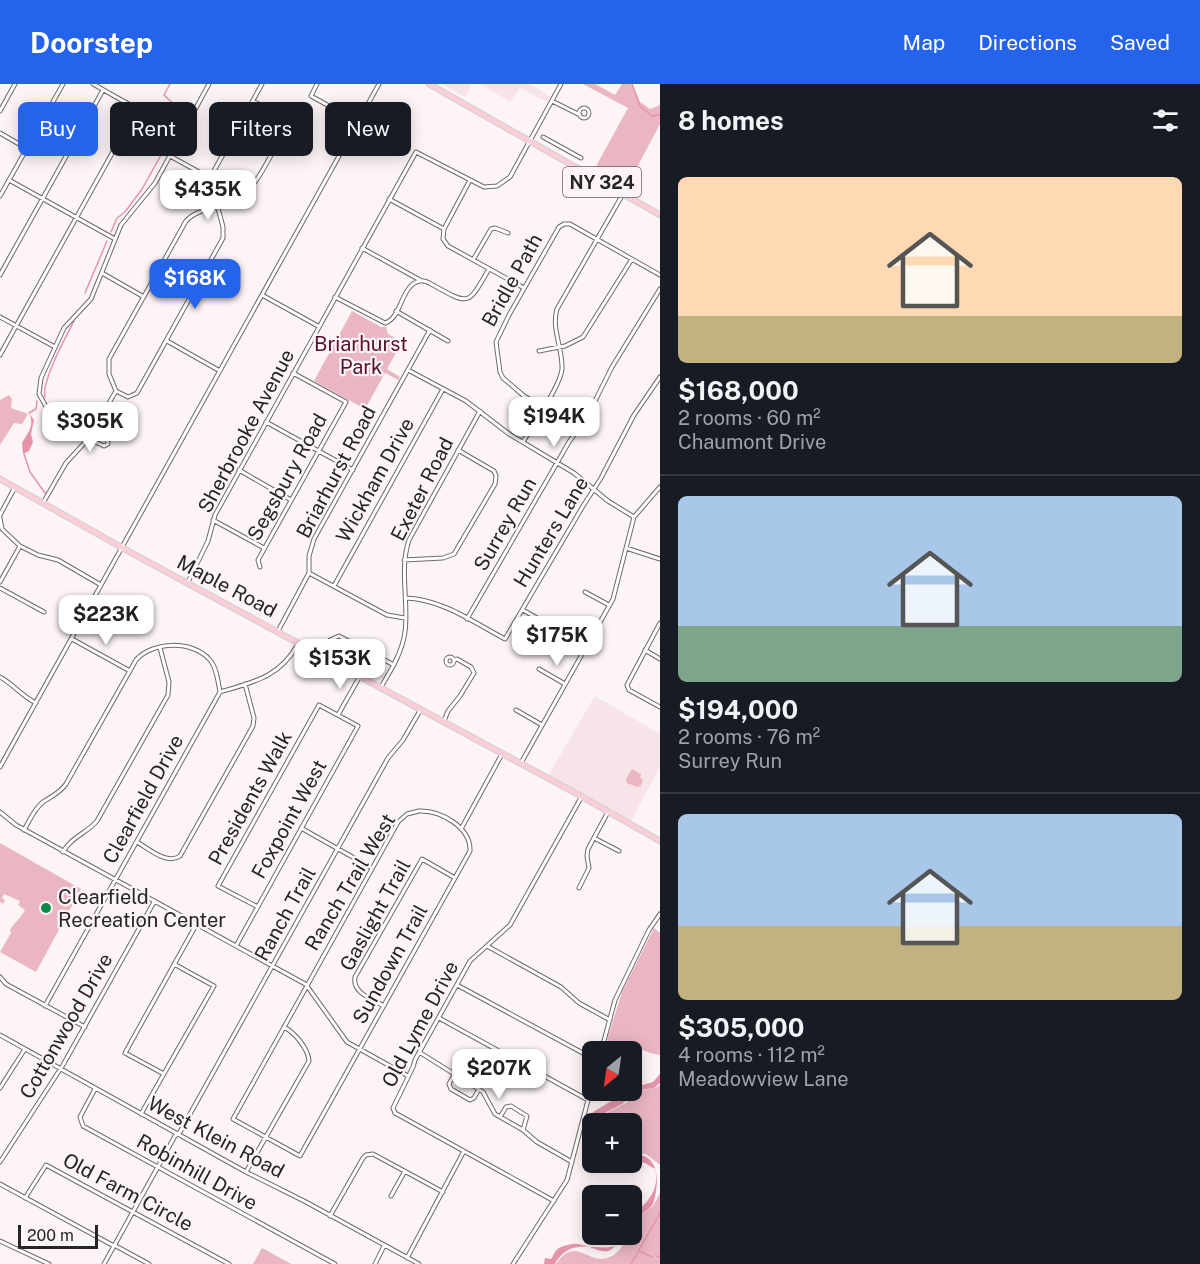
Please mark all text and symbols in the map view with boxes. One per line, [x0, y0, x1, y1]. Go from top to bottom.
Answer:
text: Doorstep [30, 26, 153, 59]
text: Map [903, 30, 945, 55]
text: Directions [978, 30, 1077, 55]
text: Saved [1110, 30, 1170, 55]
chip: Buy [18, 102, 98, 156]
chip: Rent [110, 102, 197, 156]
chip: Filters [209, 102, 313, 156]
chip: New [325, 102, 411, 156]
icon: filters [1149, 104, 1182, 137]
text: 8 homes [678, 105, 784, 136]
road number: NY 324 [563, 167, 641, 197]
pin: $435K [166, 170, 250, 221]
text: $435K [174, 177, 242, 201]
icon: home [876, 216, 984, 324]
street label: Bridle Path [477, 229, 547, 331]
pin: $168K [153, 259, 237, 310]
text: $168K [163, 266, 227, 290]
park label: Briarhurst Park [314, 332, 408, 379]
street label: Sherbrooke Avenue [193, 345, 299, 517]
text: $168,000 [678, 375, 799, 406]
pin: $194K [512, 397, 596, 448]
pin: $305K [48, 402, 132, 453]
street label: Briarhurst Road [291, 402, 381, 542]
text: $194K [523, 404, 585, 428]
text: 2 rooms · 60 m² [678, 406, 821, 430]
text: $305K [56, 409, 124, 433]
street label: Segsbury Road [242, 409, 332, 545]
street label: Wickham Drive [331, 414, 419, 546]
text: Chaumont Drive [678, 430, 826, 454]
street label: Exeter Road [386, 433, 458, 545]
street label: Hunters Lane [509, 472, 593, 592]
street label: Surrey Run [469, 473, 541, 575]
icon: home [876, 535, 984, 643]
street label: Maple Road [173, 550, 281, 622]
pin: $223K [64, 595, 148, 646]
text: $223K [73, 602, 139, 626]
pin: $175K [515, 616, 599, 667]
text: $175K [526, 623, 588, 647]
pin: $153K [298, 639, 382, 690]
text: $153K [308, 646, 372, 670]
text: $194,000 [678, 694, 798, 725]
text: 2 rooms · 76 m² [678, 725, 820, 749]
street label: Presidents Walk [203, 727, 297, 869]
street label: Clearfield Drive [98, 730, 188, 868]
text: Surrey Run [678, 749, 782, 773]
street label: Foxpoint West [246, 755, 332, 883]
street label: Ranch Trail West [300, 809, 400, 955]
icon: home [876, 853, 984, 961]
street label: Gaslight Trail [335, 855, 415, 975]
street label: Ranch Trail [249, 863, 321, 965]
place label: Clearfield Recreation Center [58, 885, 226, 932]
street label: Sundown Trail [347, 900, 433, 1028]
marker: Clearfield Recreation Center [39, 901, 53, 915]
street label: Cottonwood Drive [15, 949, 117, 1103]
street label: Old Lyme Drive [377, 957, 463, 1091]
text: $305,000 [678, 1012, 805, 1043]
north arrow [582, 1041, 642, 1101]
map controls [582, 1041, 642, 1245]
text: 4 rooms · 112 m² [678, 1043, 825, 1067]
pin: $207K [457, 1049, 541, 1100]
text: $207K [466, 1056, 532, 1080]
text: Meadowview Lane [678, 1067, 849, 1091]
street label: West Klein Road [144, 1091, 288, 1183]
button: + [582, 1113, 642, 1173]
street label: Robinhill Drive [132, 1129, 262, 1215]
street label: Old Farm Circle [59, 1148, 197, 1236]
button: − [582, 1185, 642, 1245]
scale bar [18, 1222, 98, 1250]
text: 200 m [27, 1226, 74, 1245]

